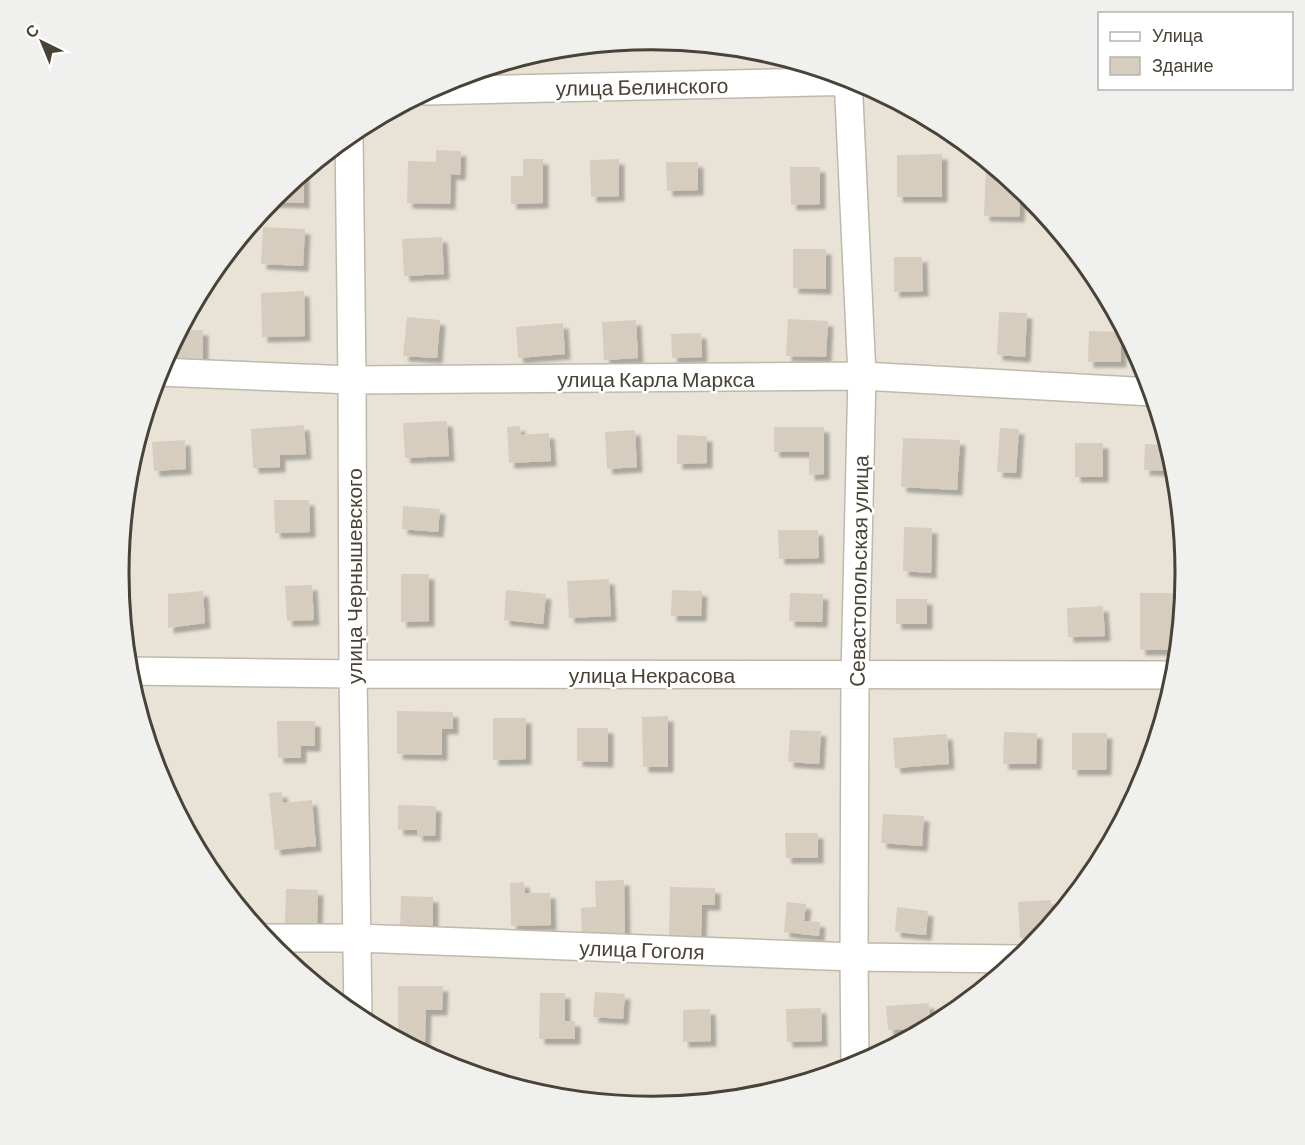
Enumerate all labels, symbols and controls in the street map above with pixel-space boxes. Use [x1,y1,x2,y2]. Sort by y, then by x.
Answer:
north arrow [12,12,72,72]
legend [1098,12,1293,90]
text: С [21,19,42,42]
text: Улица [1152,24,1204,46]
text: Здание [1152,54,1213,76]
street label: улица Белинского [555,72,729,100]
street label: улица Карла Маркса [557,366,755,391]
street label: Севастопольская улица [843,455,873,687]
street label: улица Чернышевского [341,468,366,684]
street label: улица Некрасова [569,662,735,687]
street label: улица Гоголя [579,934,705,964]

